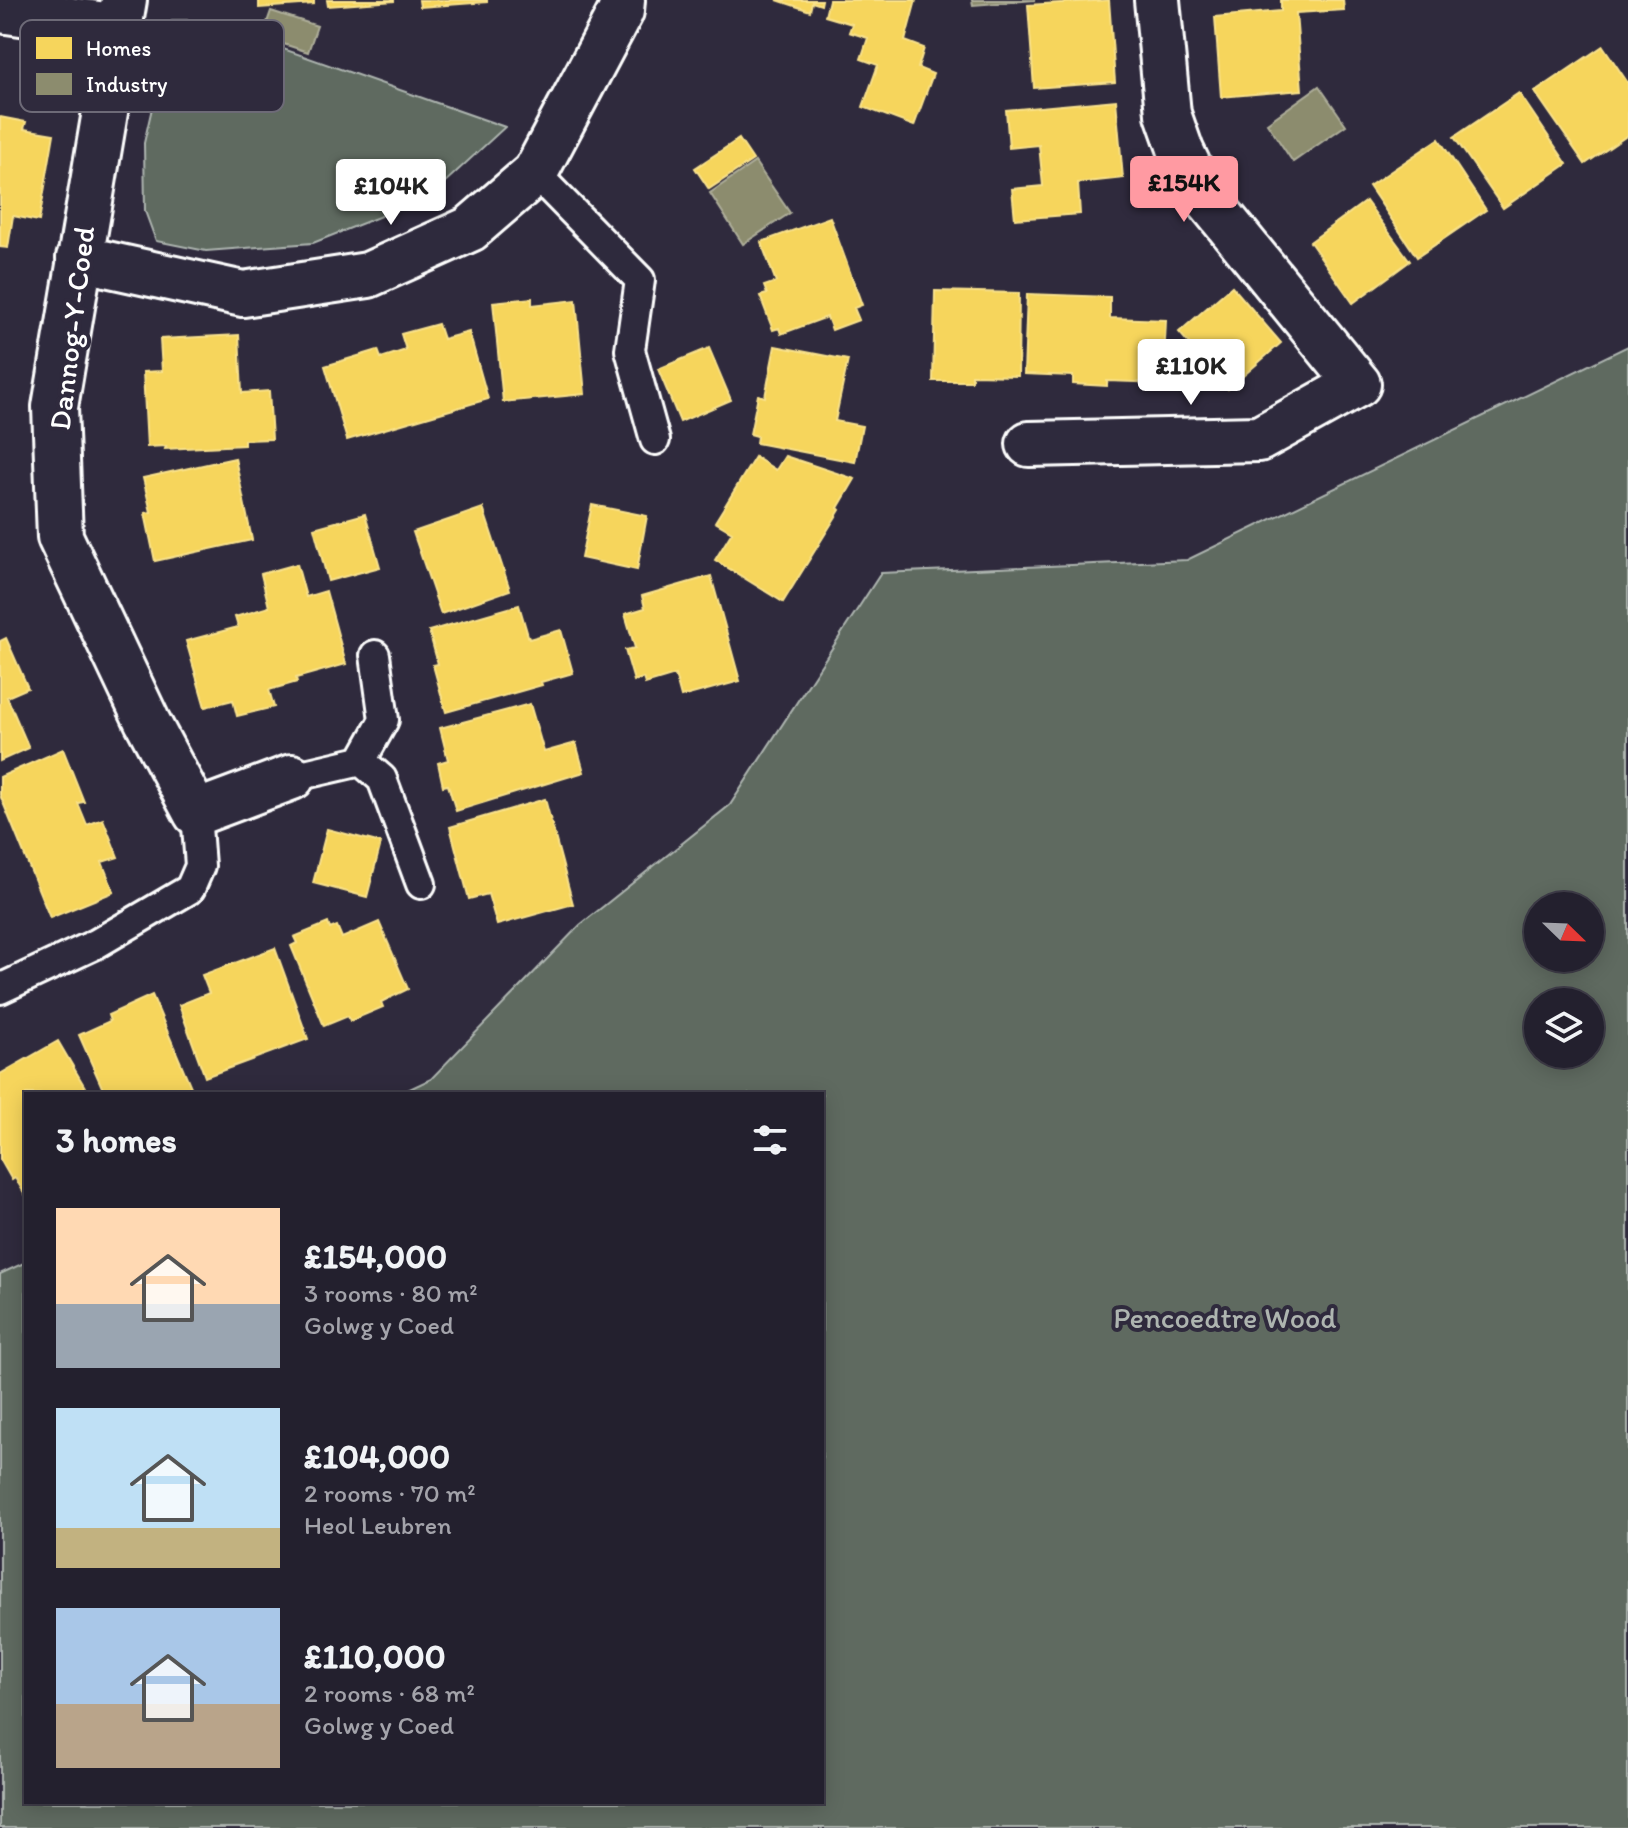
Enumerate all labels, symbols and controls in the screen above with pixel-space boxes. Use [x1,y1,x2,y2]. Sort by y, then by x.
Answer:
legend [20,20,284,112]
text: Homes [86,35,151,62]
text: Industry [86,71,168,98]
pin: £154K [1128,156,1240,224]
pin: £104K [335,159,447,227]
text: £154K [1148,166,1220,198]
text: £104K [354,169,428,201]
street label: Dannog-Y-Coed [41,223,102,432]
pin: £110K [1135,339,1247,407]
text: £110K [1156,349,1226,381]
north arrow [1524,892,1604,972]
map controls [1524,892,1604,1068]
button: layers [1524,988,1604,1068]
icon: filters [748,1118,792,1162]
text: 3 homes [56,1120,177,1161]
text: £154,000 [304,1236,447,1277]
icon: home [120,1240,216,1336]
text: 3 rooms · 80 m² [304,1277,478,1309]
park label: Pencoedtre Wood [1113,1299,1337,1336]
text: Golwg y Coed [304,1309,454,1341]
text: £104,000 [304,1436,450,1477]
icon: home [120,1440,216,1536]
text: 2 rooms · 70 m² [304,1477,476,1509]
text: Heol Leubren [304,1509,452,1541]
text: £110,000 [304,1636,446,1677]
icon: home [120,1640,216,1736]
text: 2 rooms · 68 m² [304,1677,475,1709]
text: Golwg y Coed [304,1709,454,1741]

